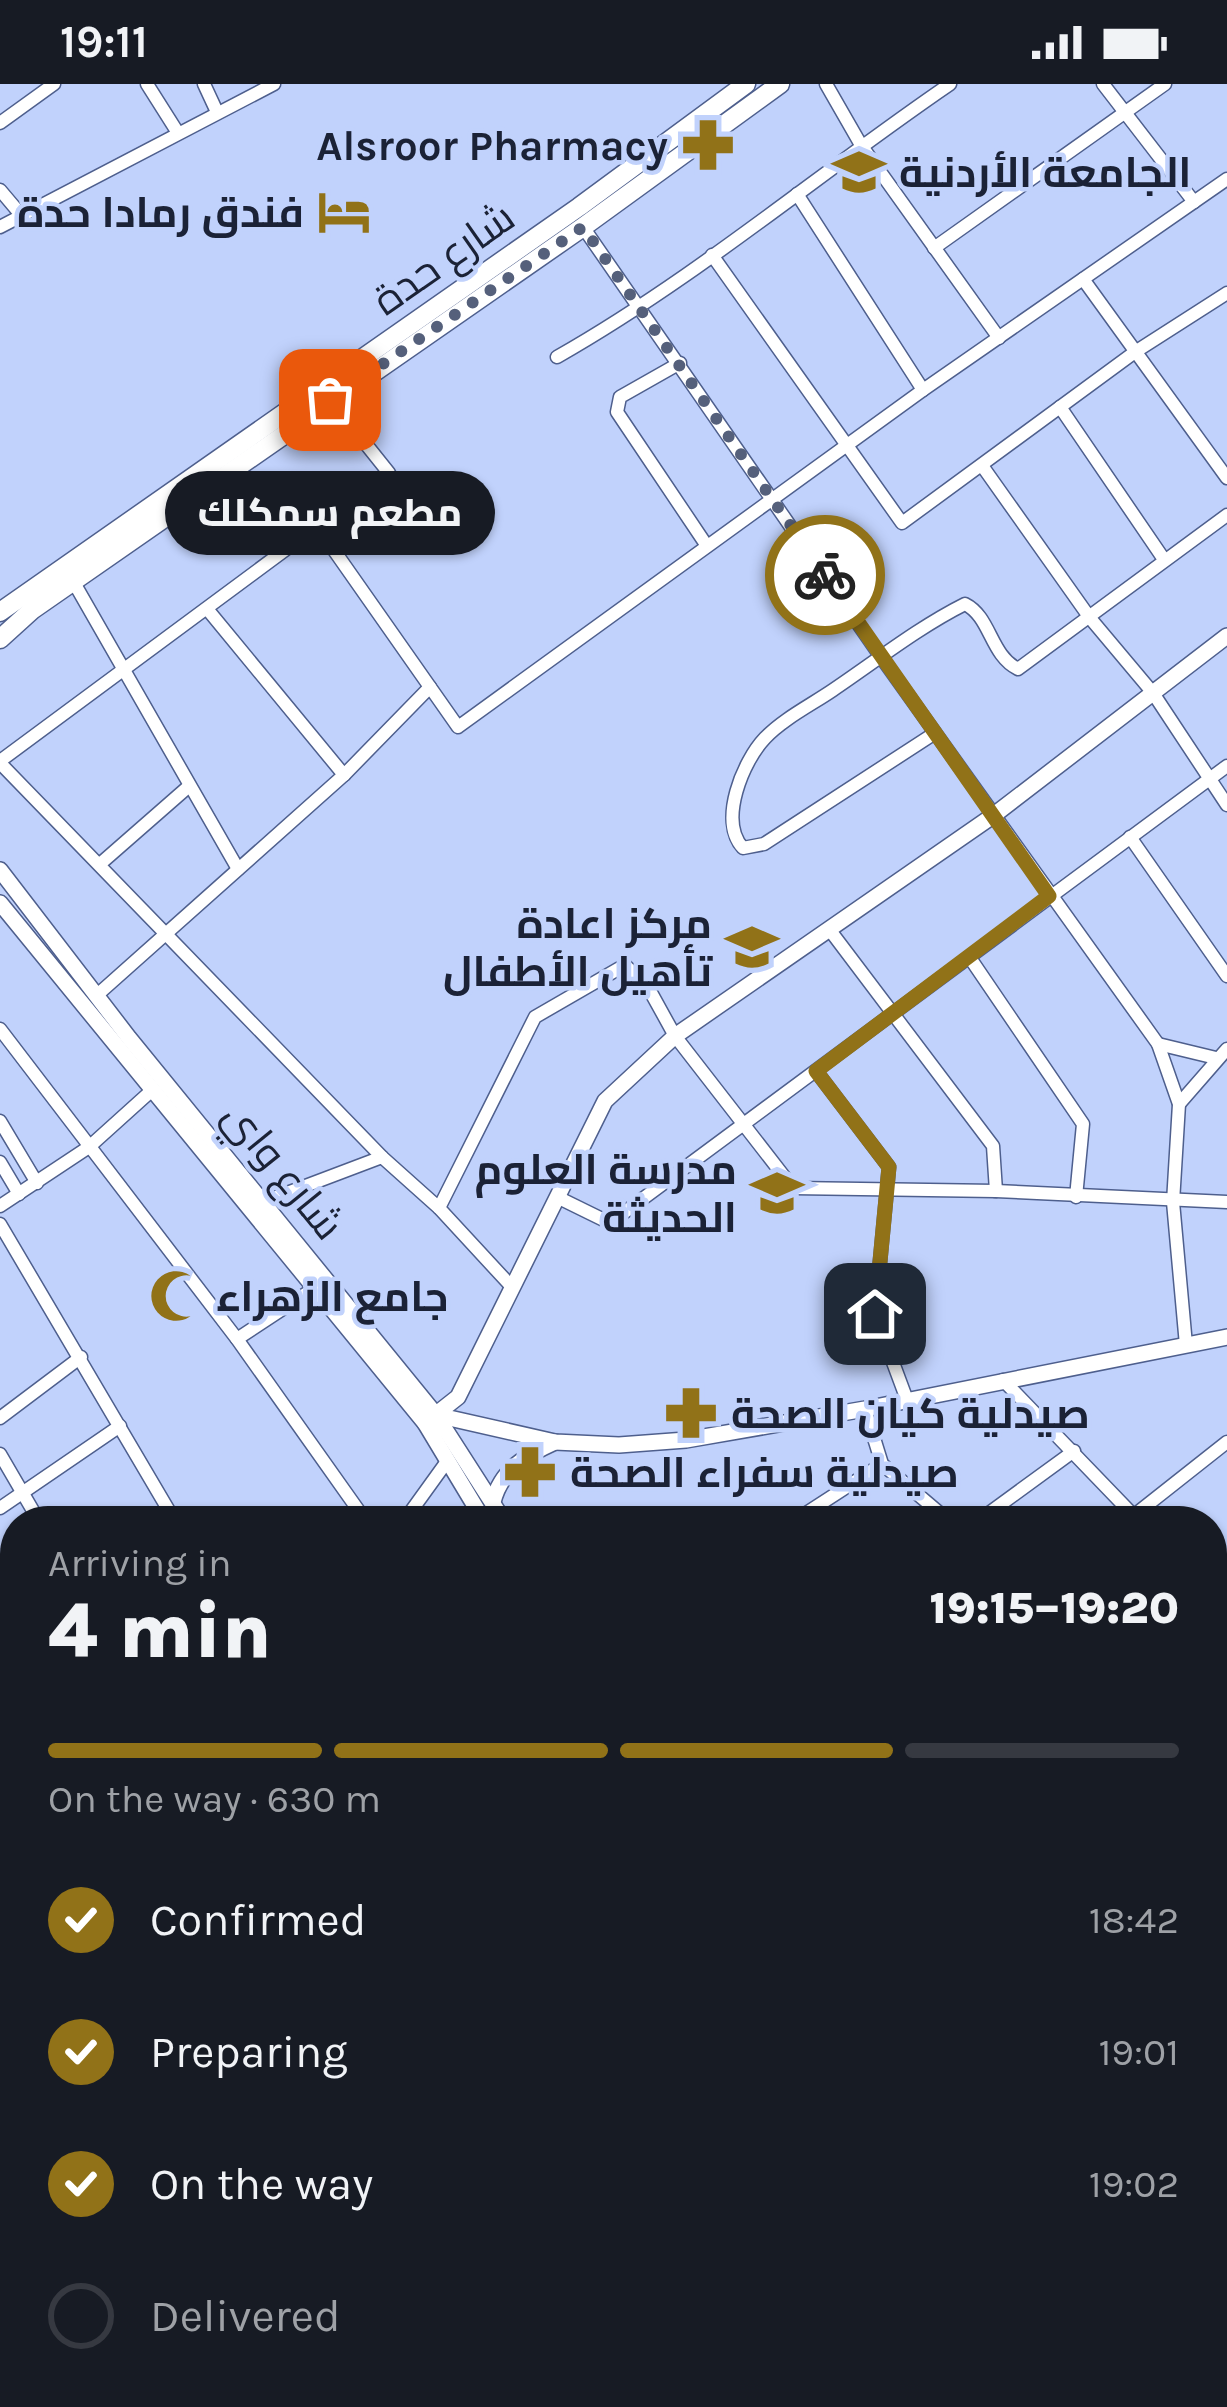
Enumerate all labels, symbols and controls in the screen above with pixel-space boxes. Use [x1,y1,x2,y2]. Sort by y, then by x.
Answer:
text: 19:11 [60,16,148,68]
pharmacy icon: Alsroor Pharmacy [679,116,737,174]
place label: Alsroor Pharmacy [316,121,668,171]
school or university icon: الجامعة الأردنية [830,143,888,201]
place label: الجامعة الأردنية [899,148,1191,198]
hotel icon: فندق رمادا حدة [315,183,373,241]
place label: فندق رمادا حدة [17,188,304,238]
street label: شارع حدة [363,192,525,327]
pin [279,349,381,451]
icon: bag [297,367,363,433]
callout: مطعم سمكلك [165,472,495,556]
text: مطعم سمكلك [198,490,462,536]
courier [765,515,885,635]
icon: bike [792,542,858,608]
place label: مركز اعادة تأهيل الأطفال [443,899,714,997]
school or university icon: مركز اعادة تأهيل الأطفال [723,918,781,976]
street label: شارع واي [207,1091,354,1254]
place label: مدرسة العلوم الحديثة [474,1145,737,1243]
school or university icon: مدرسة العلوم الحديثة [748,1164,806,1222]
pin [824,1263,926,1365]
mosque icon: جامع الزهراء [147,1267,205,1325]
place label: جامع الزهراء [216,1272,449,1325]
icon: home [842,1281,908,1347]
pharmacy icon: صيدلية كيان الصحة [662,1384,720,1442]
place label: صيدلية كيان الصحة [731,1389,1090,1439]
pharmacy icon: صيدلية سفراء الصحة [501,1443,559,1501]
place label: صيدلية سفراء الصحة [570,1448,959,1498]
text: Arriving in [48,1540,231,1586]
text: 19:15–19:20 [930,1582,1179,1634]
text: 4 min [48,1585,272,1677]
text: On the way · 630 m [48,1776,381,1822]
icon: check [48,1887,114,1953]
text: Confirmed [150,1894,366,1946]
text: 18:42 [1089,1897,1179,1943]
icon: check [48,2019,114,2085]
text: Preparing [150,2026,348,2078]
text: 19:01 [1098,2029,1179,2075]
icon: check [48,2151,114,2217]
text: On the way [150,2158,373,2210]
text: 19:02 [1089,2161,1179,2207]
text: Delivered [150,2290,341,2342]

